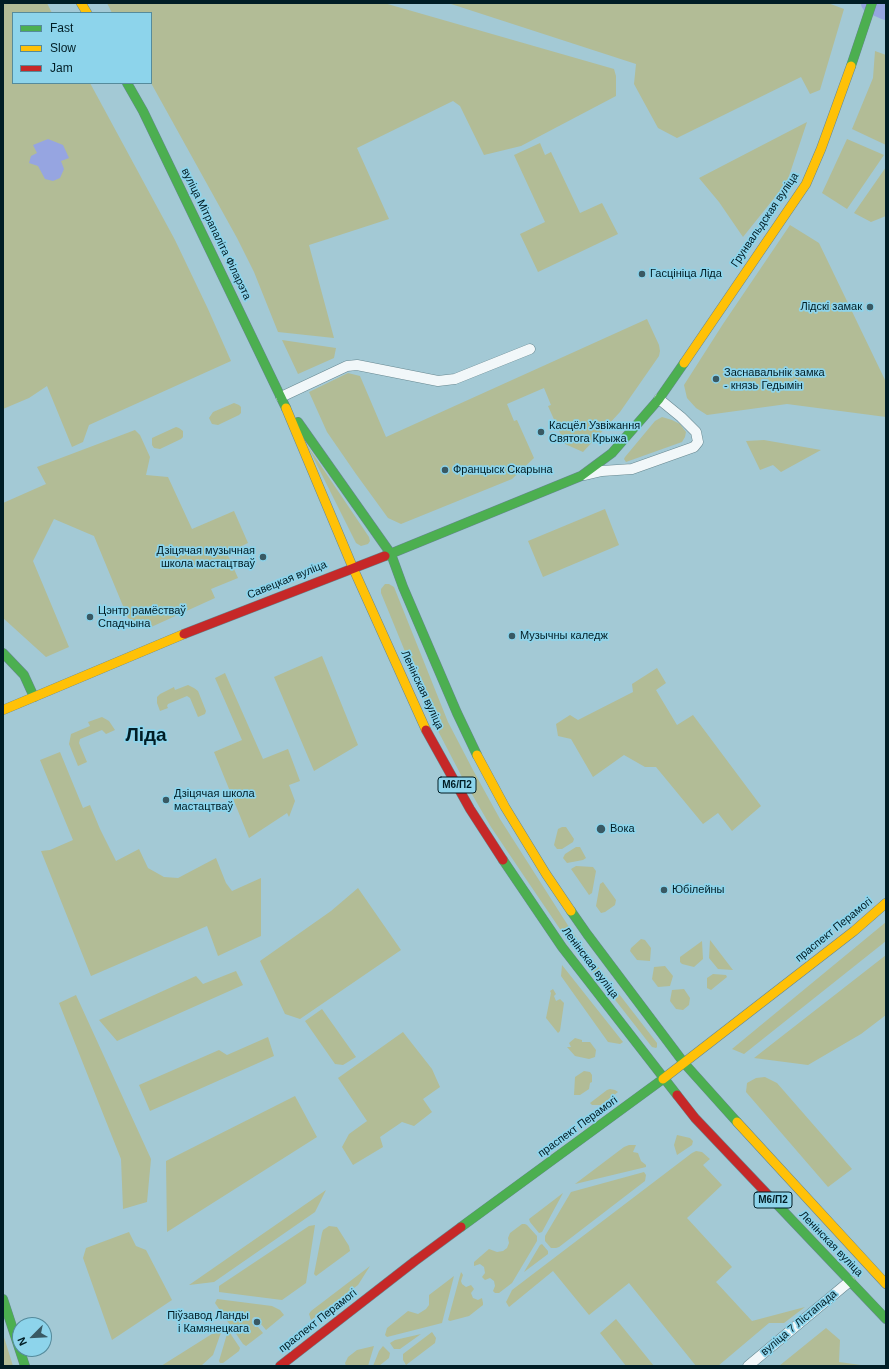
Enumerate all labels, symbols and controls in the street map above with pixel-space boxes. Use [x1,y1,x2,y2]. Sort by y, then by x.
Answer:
legend [12,12,152,84]
text: Fast [50,21,73,35]
text: Slow [50,41,76,55]
text: Jam [50,61,73,75]
street label: вуліца Мітрапаліта Філарэта [178,166,254,302]
street label: Грунвальдская вуліца [728,170,802,270]
place label: Гасцініца Ліда [650,267,722,281]
marker: Гасцініца Ліда [637,269,647,279]
place label: Лідскі замак [800,300,862,314]
marker: Лідскі замак [865,302,875,312]
place label: Заснавальнік замка - князь Гедымін [724,366,825,392]
marker: Заснавальнік замка - князь Гедымін [711,374,721,384]
place label: Касцёл Узвіжання Святога Крыжа [549,419,640,445]
marker: Касцёл Узвіжання Святога Крыжа [536,427,546,437]
place label: Францыск Скарына [453,463,553,477]
marker: Францыск Скарына [440,465,450,475]
place label: Дзіцячая музычная школа мастацтваў [157,544,255,570]
marker: Дзіцячая музычная школа мастацтваў [258,552,268,562]
street label: Савецкая вуліца [245,558,329,602]
place label: Цэнтр рамёстваў Спадчына [98,604,186,630]
marker: Цэнтр рамёстваў Спадчына [85,612,95,622]
place label: Музычны каледж [520,629,608,643]
marker: Музычны каледж [507,631,517,641]
street label: Ленінская вуліца [398,648,446,732]
district label: Ліда [125,725,167,747]
road number: М6/П2 [438,777,476,793]
place label: Дзіцячая школа мастацтваў [174,787,255,813]
marker: Дзіцячая школа мастацтваў [161,795,171,805]
place label: Вока [610,822,635,836]
marker: Вока [595,823,607,835]
place label: Юбілейны [672,883,725,897]
marker: Юбілейны [659,885,669,895]
street label: праспект Перамогі [793,895,875,965]
street label: Ленінская вуліца [559,925,621,1001]
street label: праспект Перамогі [536,1094,620,1160]
road number: М6/П2 [754,1192,792,1208]
street label: Ленінская вуліца [796,1209,866,1279]
street label: праспект Перамогі [276,1286,360,1356]
street label: вуліца 7 Лістапада [758,1287,840,1359]
place label: Піўзавод Ланды і Камянецкага [167,1309,249,1335]
north arrow [12,1317,52,1357]
marker: Піўзавод Ланды і Камянецкага [252,1317,262,1327]
text: N [15,1335,29,1348]

